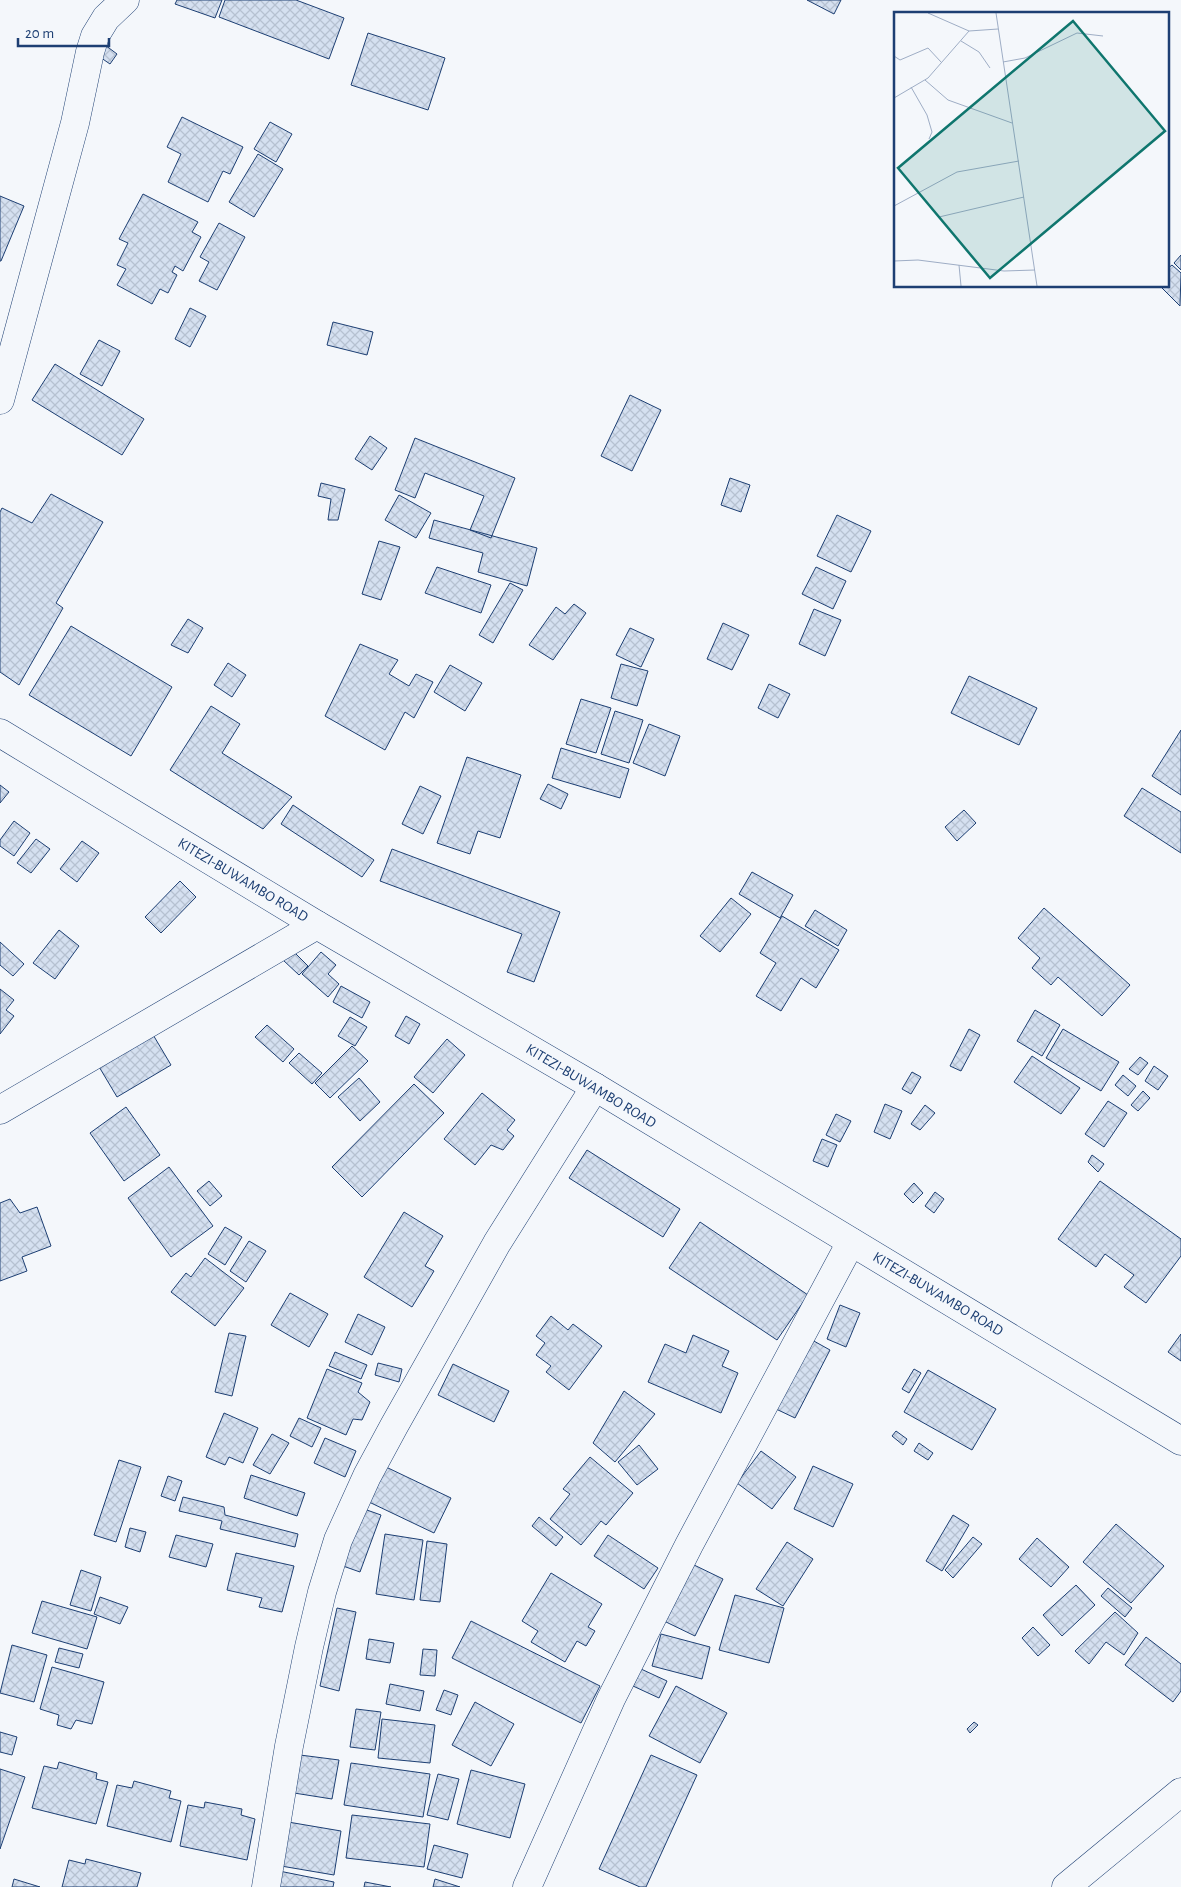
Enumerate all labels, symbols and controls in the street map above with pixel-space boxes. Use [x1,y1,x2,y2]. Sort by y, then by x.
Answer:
inset map [894,12,1168,288]
scale bar [18,15,109,47]
text: 20 m [25,26,54,41]
street label: KITEZI-BUWAMBO ROAD [175,835,311,925]
street label: KITEZI-BUWAMBO ROAD [523,1041,659,1131]
street label: KITEZI-BUWAMBO ROAD [870,1249,1006,1339]

